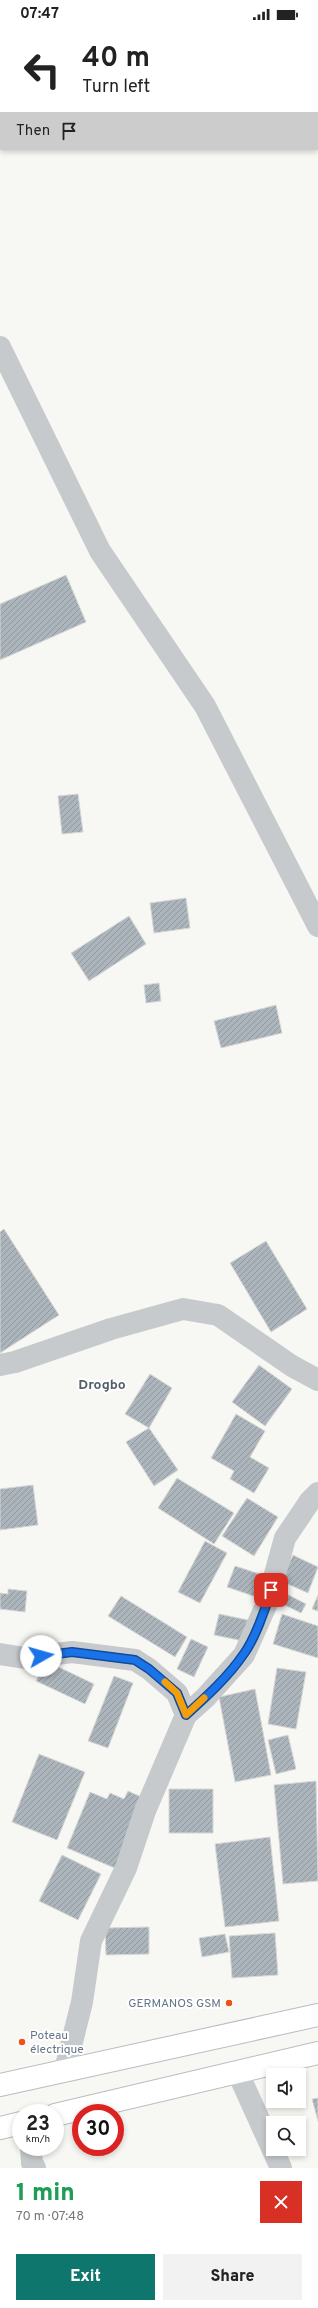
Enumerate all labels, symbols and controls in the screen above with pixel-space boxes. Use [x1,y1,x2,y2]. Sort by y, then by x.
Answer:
text: 07:47 [20,5,59,24]
text: 40 m [82,41,150,77]
icon: left [16,44,68,96]
text: Turn left [82,76,150,99]
icon: arrive [58,120,80,142]
text: Then [16,122,50,141]
district label: Drogbo [78,1377,126,1394]
pin [254,1573,288,1607]
icon: arrive [260,1579,282,1601]
position arrow [20,1635,62,1677]
place label: GERMANOS GSM [128,1996,221,2012]
marker: GERMANOS GSM [224,1998,234,2008]
place label: Poteau électrique [30,2028,84,2058]
marker: Poteau électrique [17,2037,27,2047]
map controls [266,2068,306,2156]
button: sound [266,2068,306,2108]
speed limit sign: 30 [72,2104,124,2156]
text: 23 [26,2112,50,2138]
button: search [266,2116,306,2156]
text: km/h [26,2133,50,2146]
text: 1 min [16,2179,75,2209]
button: close [260,2181,302,2223]
text: 70 m · 07:48 [16,2209,84,2225]
button: Exit [16,2254,155,2300]
button: Share [163,2254,302,2300]

